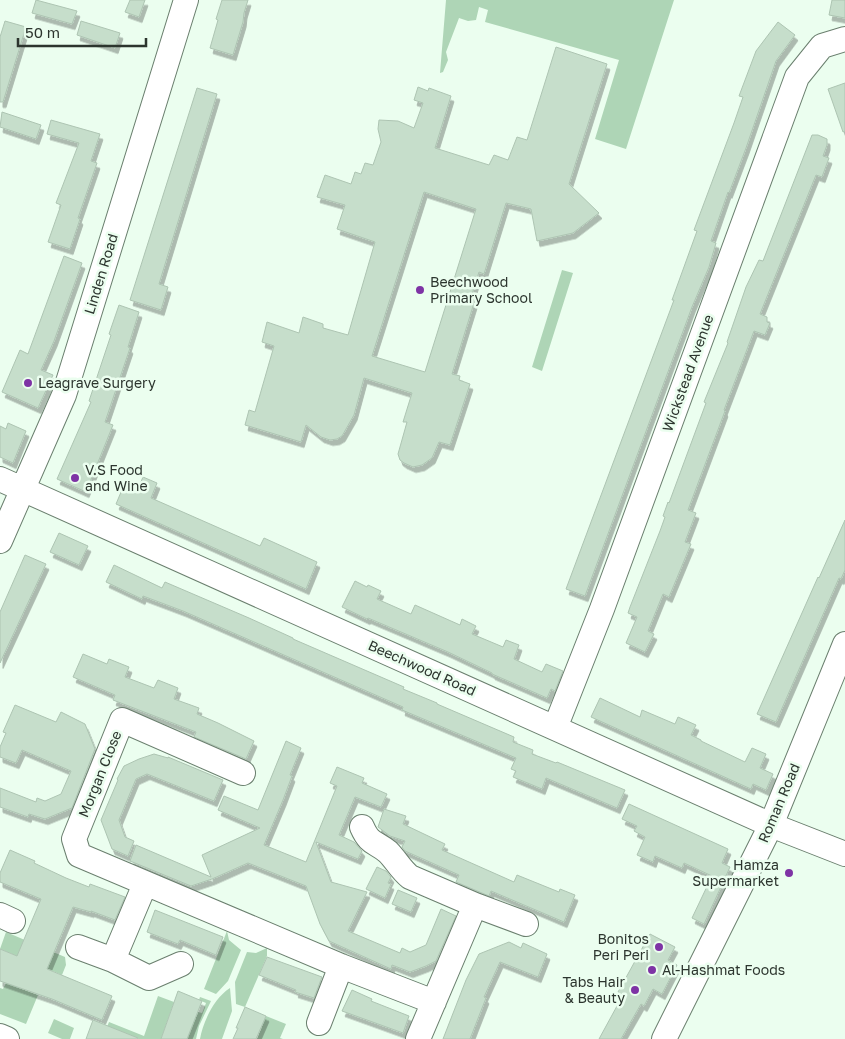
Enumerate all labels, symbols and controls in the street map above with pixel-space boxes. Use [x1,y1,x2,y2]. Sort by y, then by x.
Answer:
scale bar [18,15,145,47]
text: 50 m [25,23,60,41]
street label: Linden Road [80,231,121,316]
place label: Beechwood Primary School [430,273,532,306]
marker: Beechwood Primary School [414,284,426,296]
street label: Wickstead Avenue [658,312,717,434]
place label: Leagrave Surgery [38,374,156,391]
marker: Leagrave Surgery [22,377,34,389]
place label: V.S Food and Wine [85,461,148,494]
marker: V.S Food and Wine [69,472,81,484]
street label: Beechwood Road [366,636,479,699]
street label: Morgan Close [74,728,125,820]
street label: Roman Road [754,761,803,845]
place label: Hamza Supermarket [692,856,779,889]
marker: Hamza Supermarket [783,867,795,879]
place label: Bonitos Peri Peri [593,930,649,963]
marker: Bonitos Peri Peri [653,941,665,953]
place label: Al-Hashmat Foods [662,961,785,978]
marker: Al-Hashmat Foods [646,964,658,976]
place label: Tabs Hair & Beauty [562,973,626,1006]
marker: Tabs Hair & Beauty [629,984,641,996]

